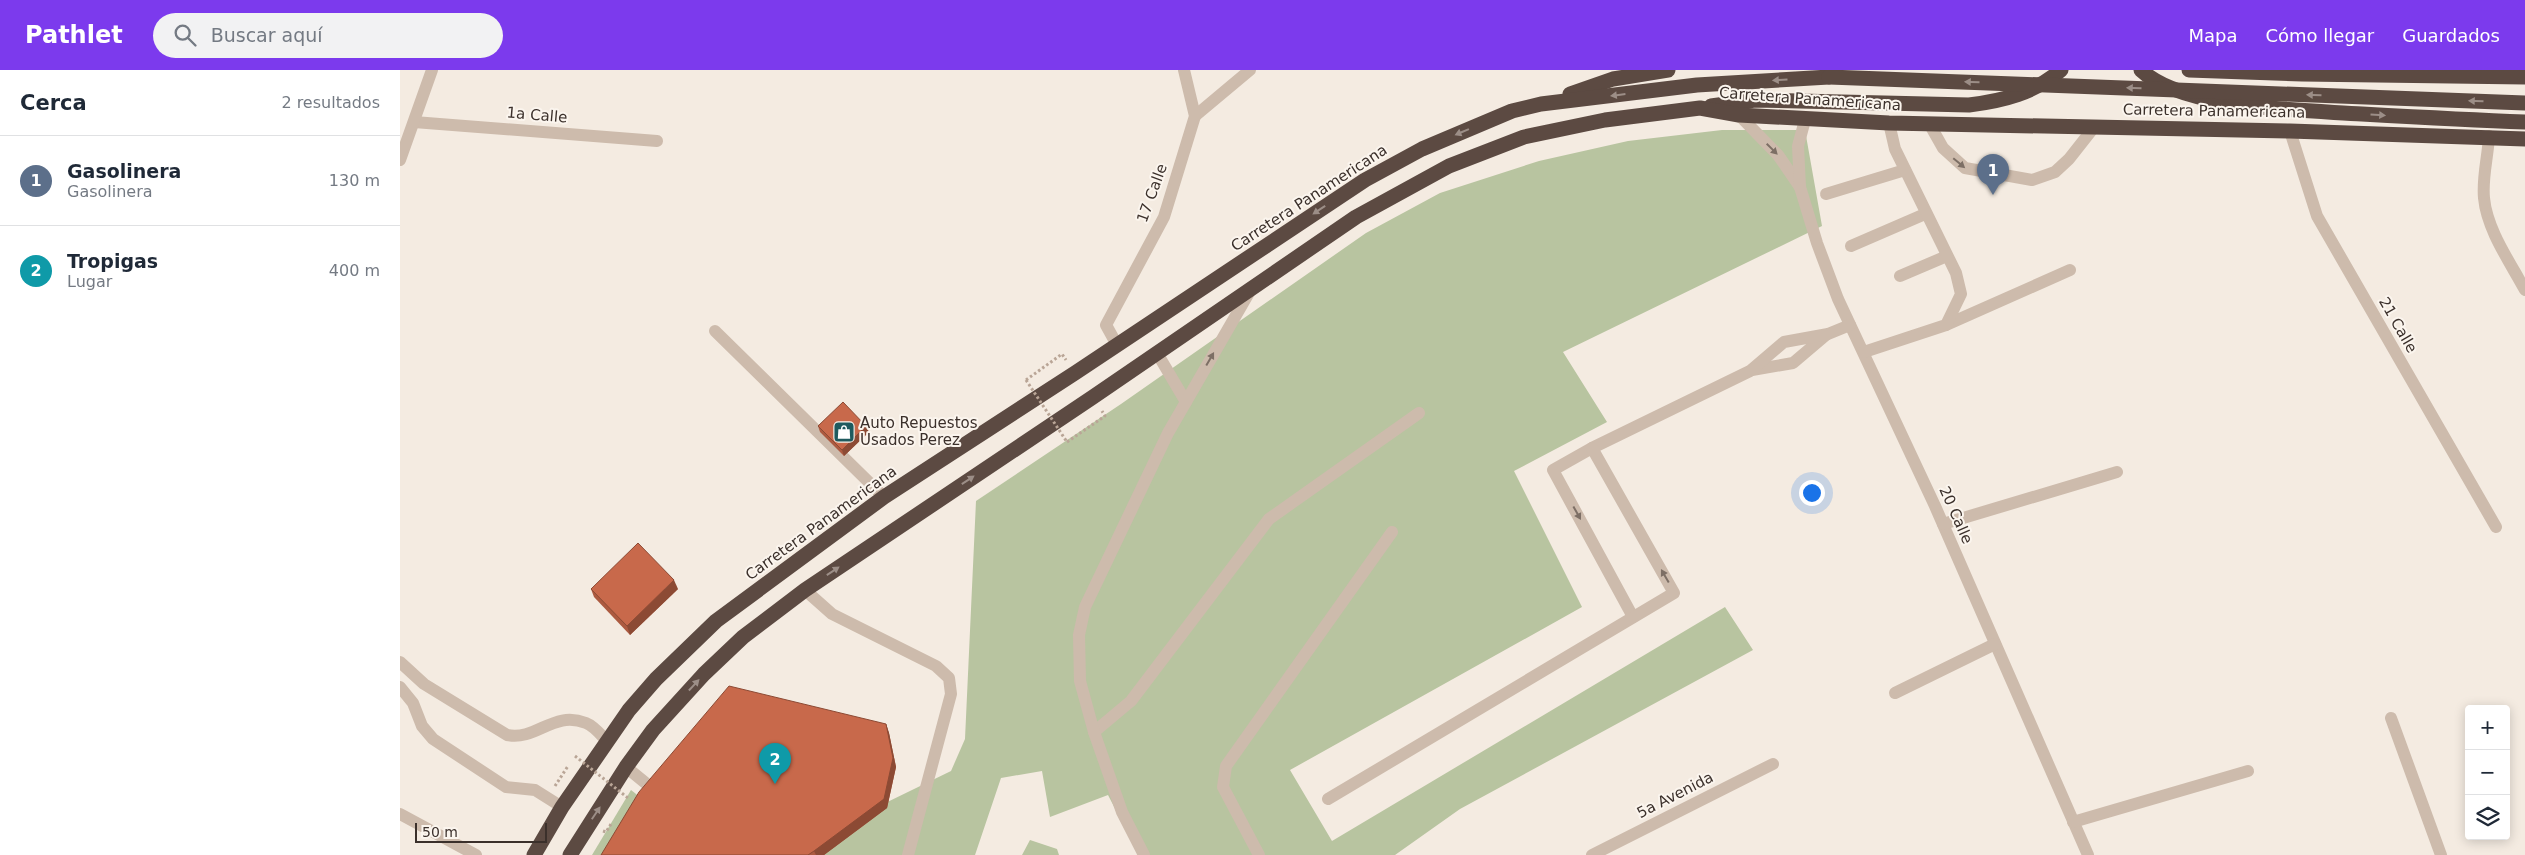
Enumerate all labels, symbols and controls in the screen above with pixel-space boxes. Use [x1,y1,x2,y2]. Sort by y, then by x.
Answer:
search box [153,13,503,58]
text: Pathlet [25,21,123,49]
icon: search [171,21,199,49]
text: Buscar aquí [211,24,323,46]
text: Mapa [2188,25,2237,46]
text: Cómo llegar [2265,25,2374,46]
text: Guardados [2402,25,2500,46]
one-way arrow [1772,77,1788,85]
one-way arrow [1963,78,1979,86]
street label: Carretera Panamericana [1718,84,1902,114]
one-way arrow [2126,84,2142,92]
text: Cerca [20,91,87,115]
one-way arrow [1610,91,1626,99]
one-way arrow [2306,91,2322,99]
text: 2 resultados [281,93,380,112]
one-way arrow [2468,97,2484,105]
street label: Carretera Panamericana [2123,100,2305,122]
street label: 1a Calle [506,103,568,127]
one-way arrow [2371,111,2387,119]
one-way arrow [1454,129,1469,137]
street label: Carretera Panamericana [1228,141,1390,255]
one-way arrow [1766,142,1778,154]
pin: 1 [1977,154,2009,195]
one-way arrow [1953,157,1966,168]
text: Gasolinera [67,160,181,182]
street label: 17 Calle [1133,161,1171,225]
text: 1 [30,171,42,190]
text: 130 m [329,171,380,190]
text: Gasolinera [67,182,153,201]
one-way arrow [1313,205,1326,215]
text: Tropigas [67,250,158,272]
text: 2 [30,261,42,280]
text: 400 m [329,261,380,280]
text: Lugar [67,272,112,291]
street label: 21 Calle [2375,294,2421,356]
one-way arrow [1206,353,1215,366]
place label: Auto Repuestos Usados Perez [860,414,978,449]
shop icon: Auto Repuestos Usados Perez [832,420,856,444]
street label: Carretera Panamericana [742,462,900,584]
one-way arrow [961,476,975,485]
your location [1799,480,1825,506]
street label: 20 Calle [1935,483,1977,547]
one-way arrow [1572,506,1581,519]
one-way arrow [826,566,840,576]
one-way arrow [1661,569,1669,584]
one-way arrow [688,679,700,691]
map controls [2465,705,2510,840]
button: + [2465,705,2510,750]
pin: 2 [759,743,791,784]
button: − [2465,750,2510,795]
street label: 5a Avenida [1634,768,1716,822]
button: layers [2465,795,2510,840]
one-way arrow [591,807,600,820]
scale bar [415,820,548,843]
text: 50 m [422,824,458,840]

